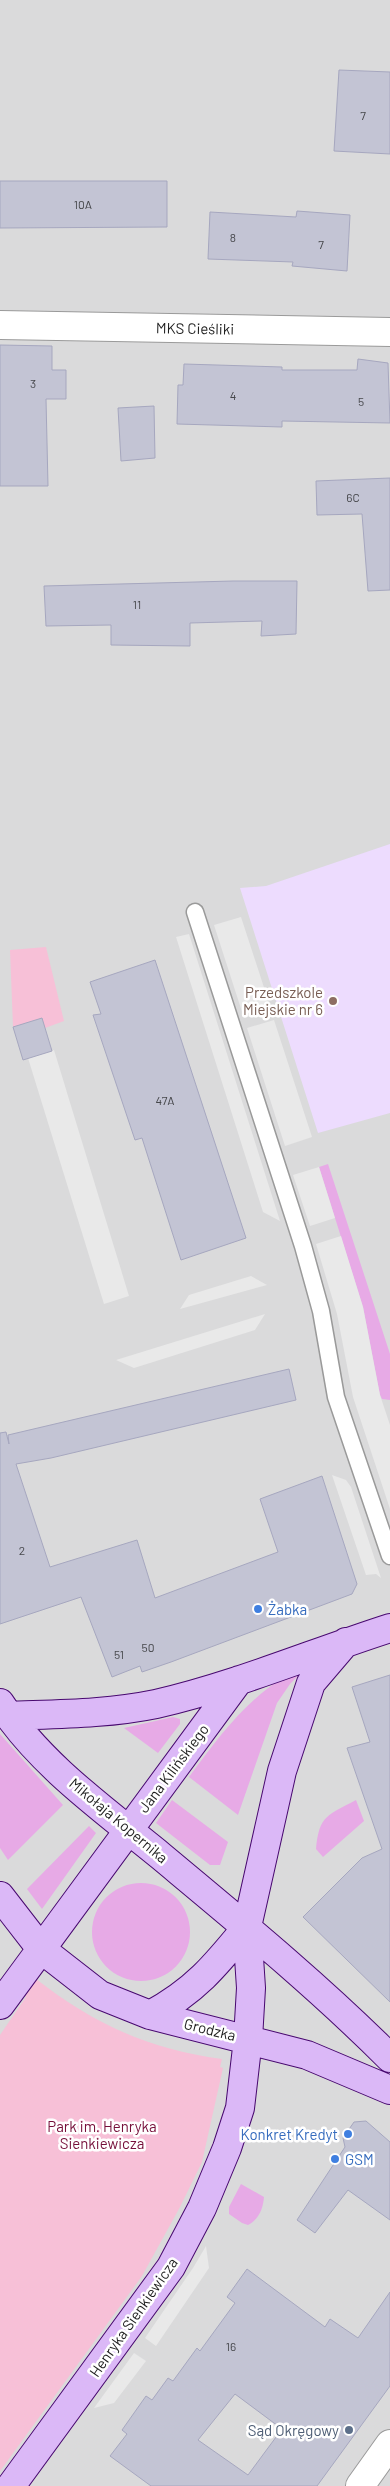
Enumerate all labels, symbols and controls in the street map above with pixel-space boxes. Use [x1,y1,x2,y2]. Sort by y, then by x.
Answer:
house number: 7 [360,108,366,122]
house number: 10A [74,197,92,211]
house number: 8 [230,230,236,244]
house number: 7 [318,237,324,251]
street label: MKS Cieśliki [156,318,234,338]
house number: 3 [30,376,36,390]
house number: 4 [230,388,236,402]
house number: 5 [358,394,364,408]
house number: 6C [346,490,360,504]
house number: 11 [133,597,141,611]
place label: Przedszkole Miejskie nr 6 [243,983,323,1018]
marker: Przedszkole Miejskie nr 6 [327,995,339,1007]
house number: 47A [155,1093,175,1107]
house number: 2 [19,1543,25,1557]
place label: Żabka [268,1600,307,1618]
marker: Żabka [252,1603,264,1615]
house number: 50 [142,1640,154,1654]
house number: 51 [114,1647,124,1661]
street label: Jana Kilińskiego [134,1720,212,1816]
street label: Mikołaja Kopernika [66,1774,172,1866]
street label: Grodzka [182,2014,238,2044]
park label: Park im. Henryka Sienkiewicza [47,2117,157,2152]
place label: Konkret Kredyt [240,2125,338,2143]
marker: Konkret Kredyt [342,2128,354,2140]
place label: GSM [345,2150,374,2168]
marker: GSM [329,2153,341,2165]
street label: Henryka Sienkiewicza [85,2254,181,2380]
house number: 16 [226,2339,236,2353]
place label: Sąd Okręgowy [248,2421,339,2439]
marker: Sąd Okręgowy [343,2424,355,2436]

